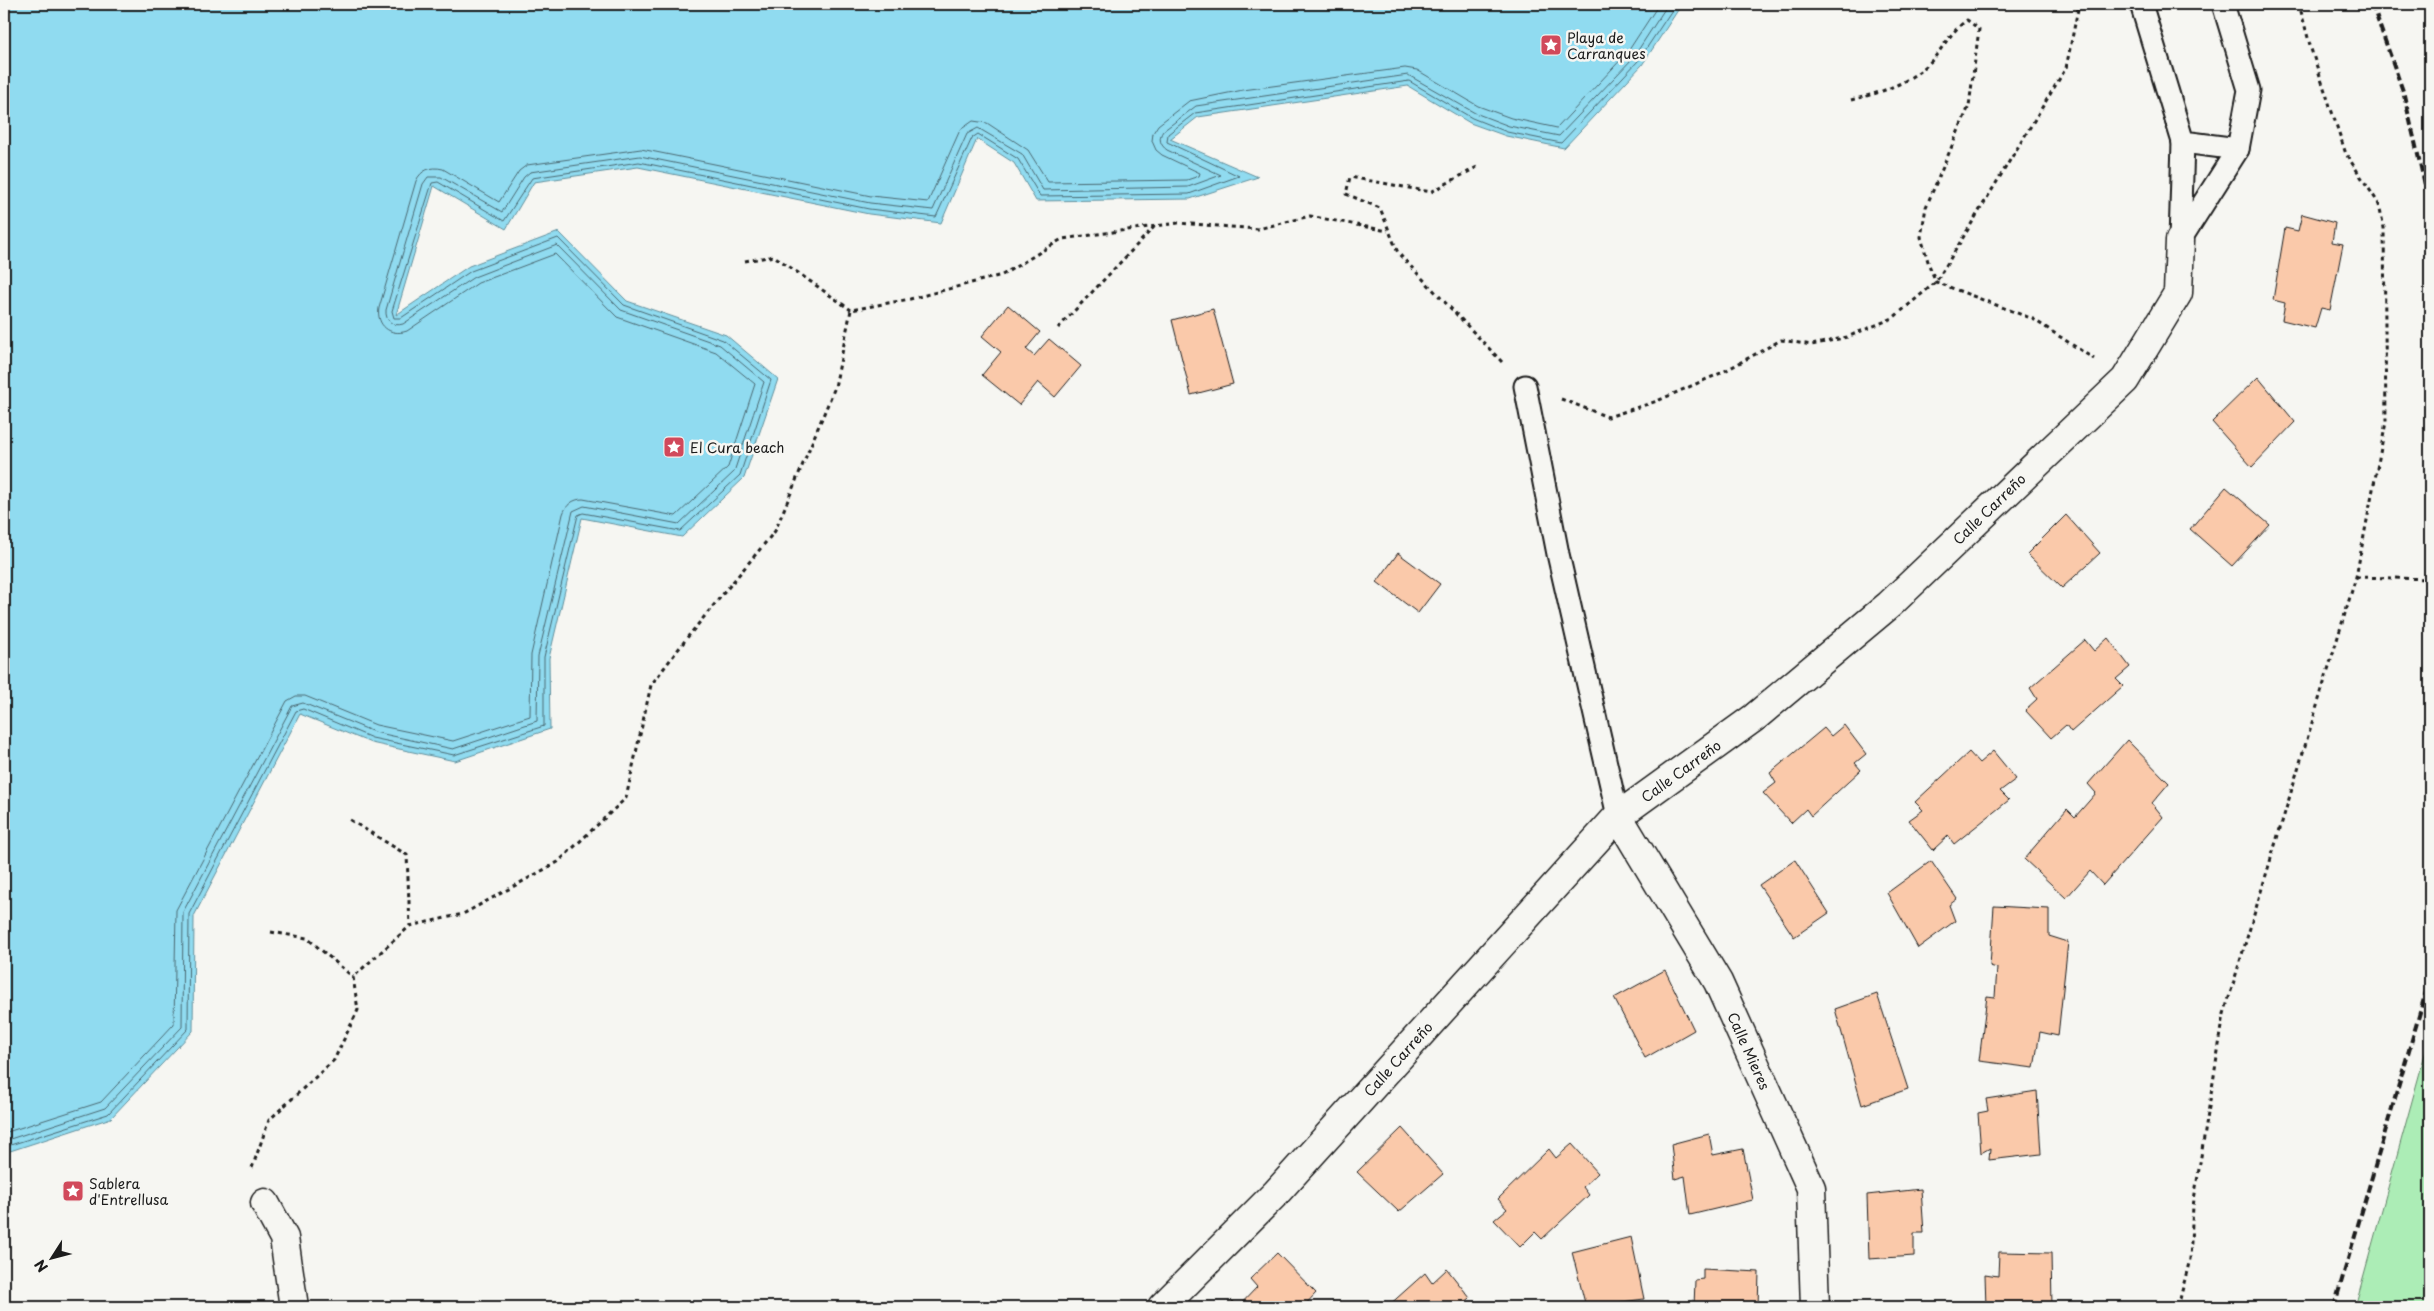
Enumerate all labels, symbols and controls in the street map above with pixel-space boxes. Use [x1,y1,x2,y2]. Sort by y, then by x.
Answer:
place label: Playa de Carranques [1567,27,1646,64]
place icon: Playa de Carranques [1539,33,1563,57]
place icon: El Cura beach [662,435,686,459]
place label: El Cura beach [690,437,784,458]
street label: Calle Carreño [1948,469,2030,549]
street label: Calle Carreño [1637,735,1726,807]
street label: Calle Mieres [1723,1009,1775,1093]
street label: Calle Carreño [1359,1017,1438,1101]
place label: Sablera d'Entrellusa [89,1173,169,1210]
place icon: Sablera d'Entrellusa [61,1179,85,1203]
north arrow [28,1234,78,1284]
text: N [29,1255,53,1277]

